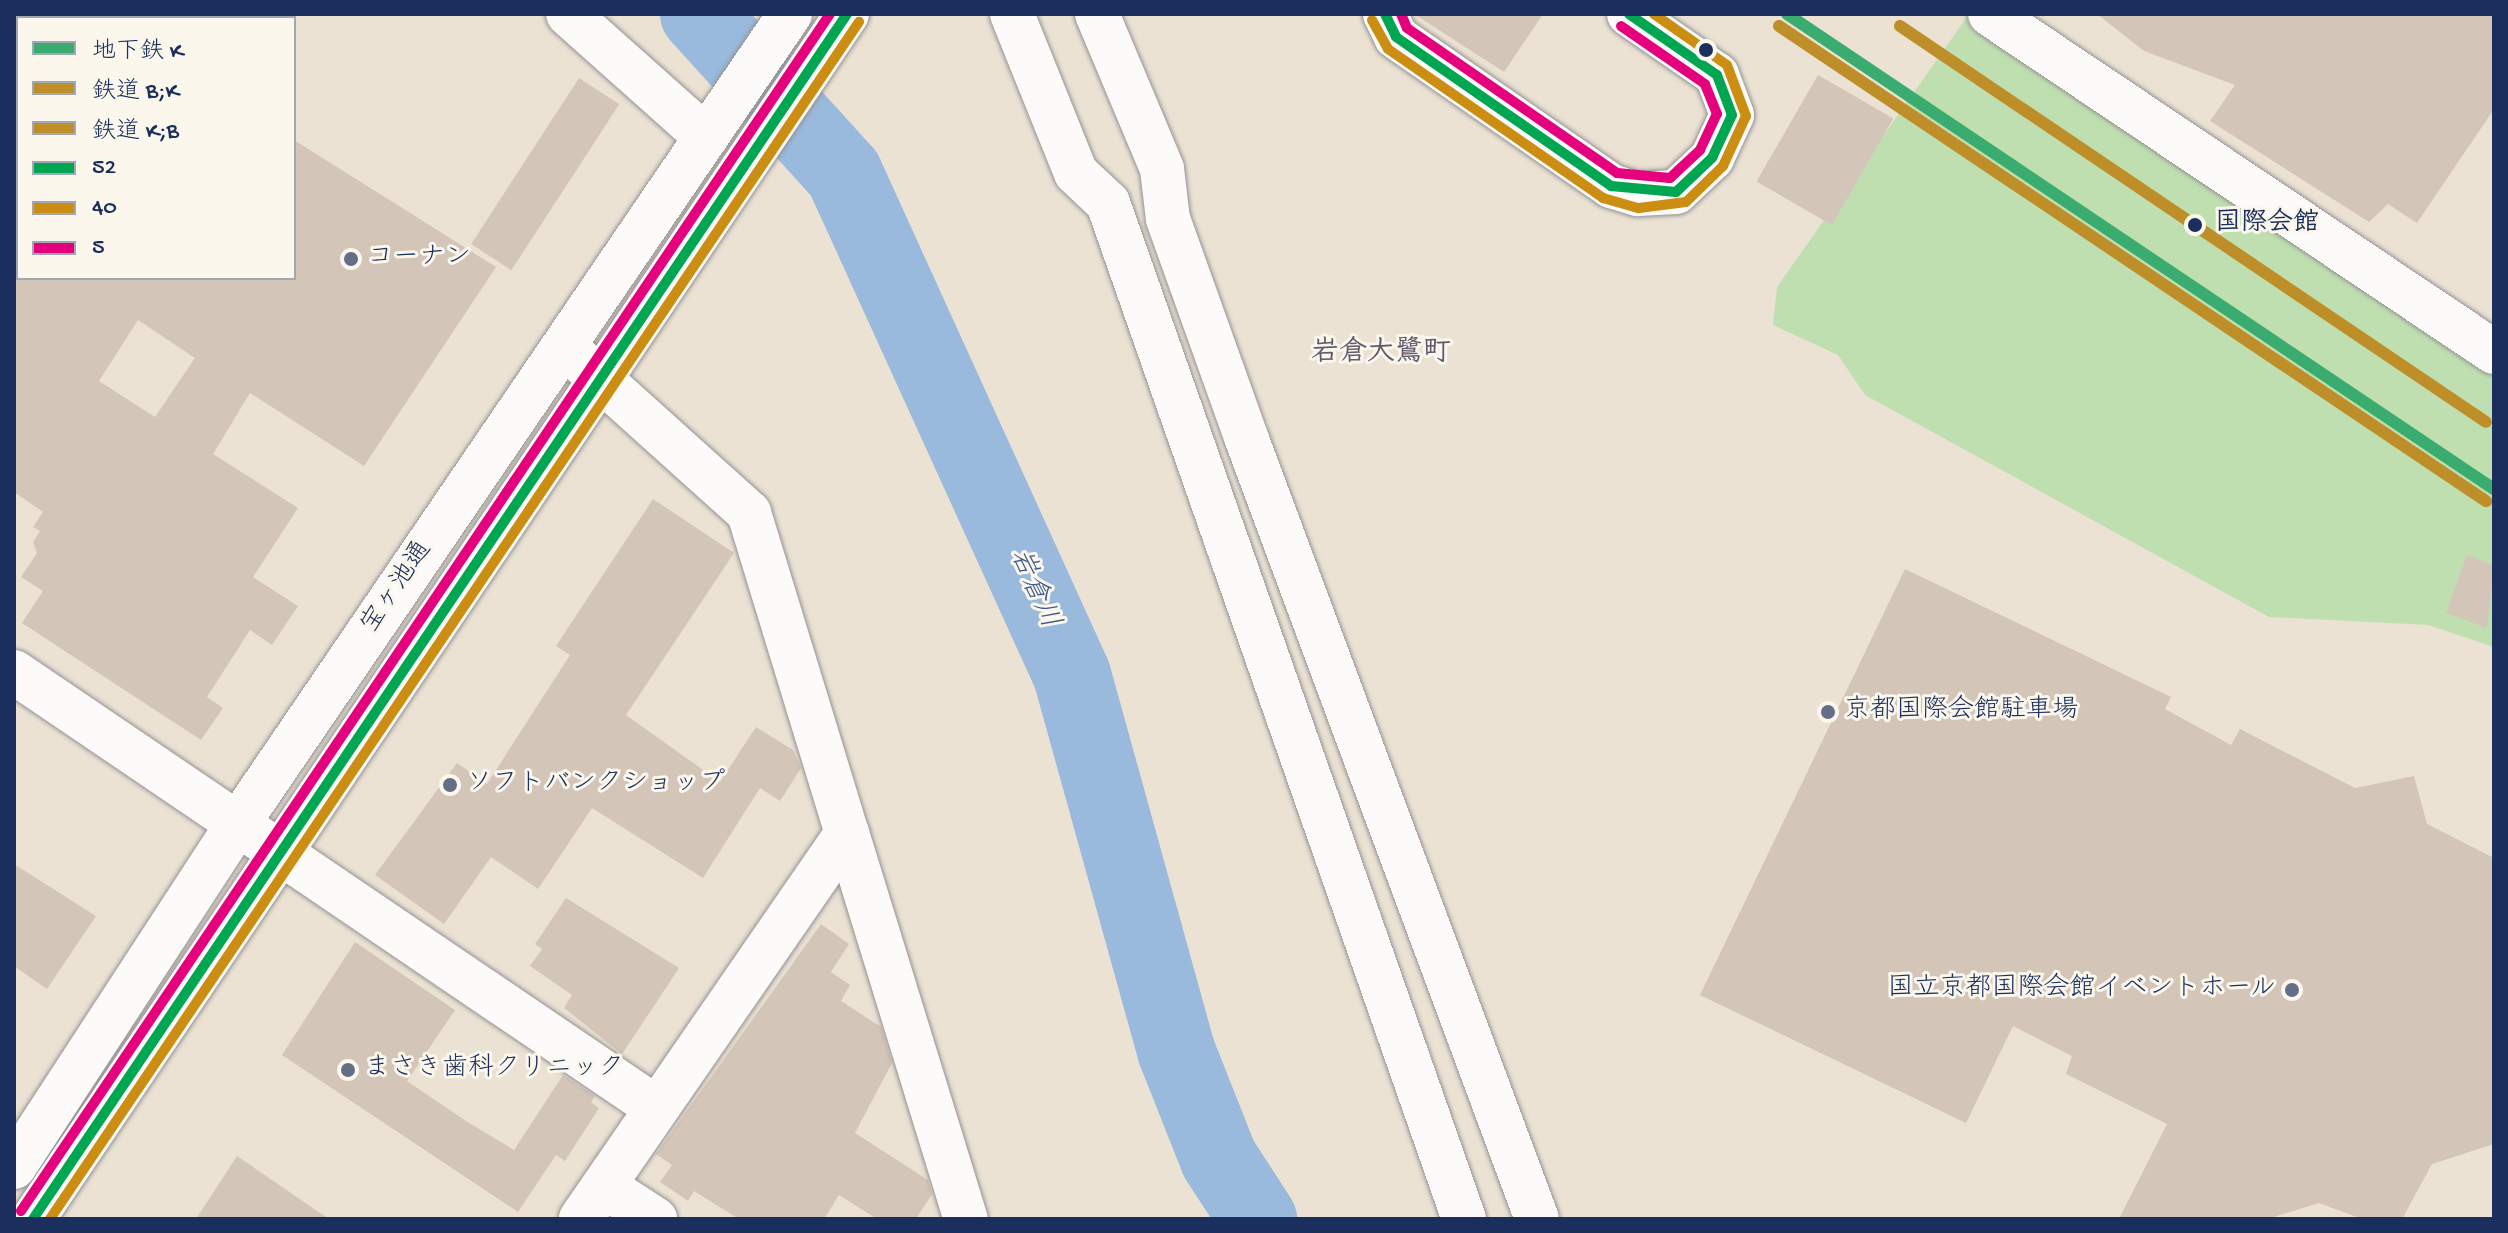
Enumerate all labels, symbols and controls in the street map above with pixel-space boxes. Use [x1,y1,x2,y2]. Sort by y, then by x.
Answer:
legend [16,16,296,280]
text: 地下鉄 K [92,38,183,67]
unlabelled marker [1698,42,1714,58]
text: 鉄道 B;K [92,78,179,107]
text: 鉄道 K;B [92,118,179,147]
text: 52 [92,154,116,183]
text: 40 [92,194,117,223]
place label: 国際会館 [2215,209,2319,241]
marker: 国際会館 [2182,212,2208,238]
text: 5 [92,234,105,263]
place label: コーナン [367,243,471,275]
marker: コーナン [342,250,360,268]
district label: 岩倉大鷺町 [1311,337,1451,371]
street label: 宝ヶ池通 [356,536,440,640]
water label: 岩倉川 [1001,544,1065,634]
place label: 京都国際会館駐車場 [1844,696,2078,728]
marker: 京都国際会館駐車場 [1819,703,1837,721]
place label: ソフトバンクショップ [466,769,726,801]
marker: ソフトバンクショップ [441,776,459,794]
place label: 国立京都国際会館イベントホール [1886,974,2276,1006]
marker: 国立京都国際会館イベントホール [2283,981,2301,999]
place label: まさき歯科クリニック [364,1054,624,1086]
marker: まさき歯科クリニック [339,1061,357,1079]

